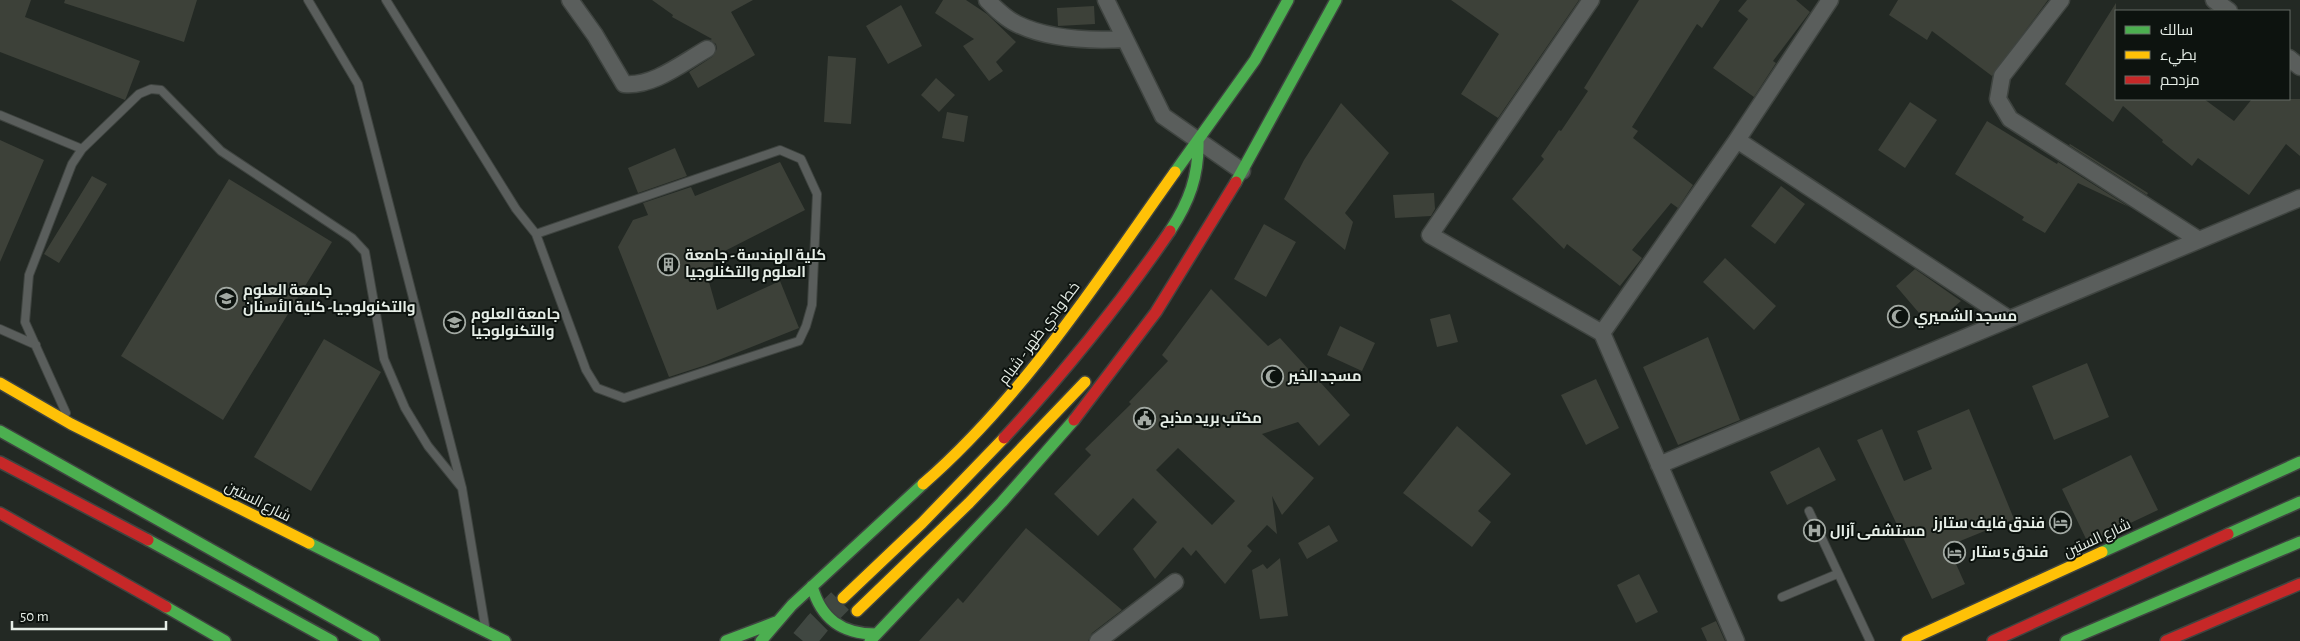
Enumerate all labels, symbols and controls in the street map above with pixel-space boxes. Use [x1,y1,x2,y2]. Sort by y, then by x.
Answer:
legend [2115,10,2290,100]
text: سالك [2160,23,2193,38]
text: بطيء [2160,48,2197,67]
text: مزدحم [2160,73,2200,90]
place label: كلية الهندسة - جامعة العلوم والتكنلوجيا [685,248,826,282]
building icon: كلية الهندسة - جامعة العلوم والتكنلوجيا [657,252,681,276]
street label: خط وادي ظهر - شبام [995,279,1086,390]
place label: جامعة العلوم والتكنولوجيا- كلية الأسنان [243,283,416,316]
school or university icon: جامعة العلوم والتكنولوجيا- كلية الأسنان [215,287,239,311]
mosque icon: مسجد الشميري [1886,304,1910,328]
place label: جامعة العلوم والتكنولوجيا [471,307,560,340]
place label: مسجد الشميري [1914,308,2017,328]
school or university icon: جامعة العلوم والتكنولوجيا [443,311,467,335]
mosque icon: مسجد الخير [1260,364,1284,388]
place label: مسجد الخير [1287,369,1362,385]
public building icon: مكتب بريد مذبح [1132,406,1156,430]
place label: مكتب بريد مذبح [1160,411,1262,428]
street label: شارع الستين [221,478,294,527]
hotel icon: فندق فايف ستارز [2049,511,2073,535]
place label: فندق فايف ستارز [1932,516,2045,532]
street label: شارع الستين [2061,516,2134,563]
hospital icon: مستشفى آزال [1802,519,1826,543]
place label: مستشفى آزال [1830,522,1926,540]
hotel icon: فندق 5 ستار [1943,540,1967,564]
place label: فندق 5 ستار [1970,545,2048,561]
scale bar [12,598,166,630]
text: 50 m [20,609,49,624]

